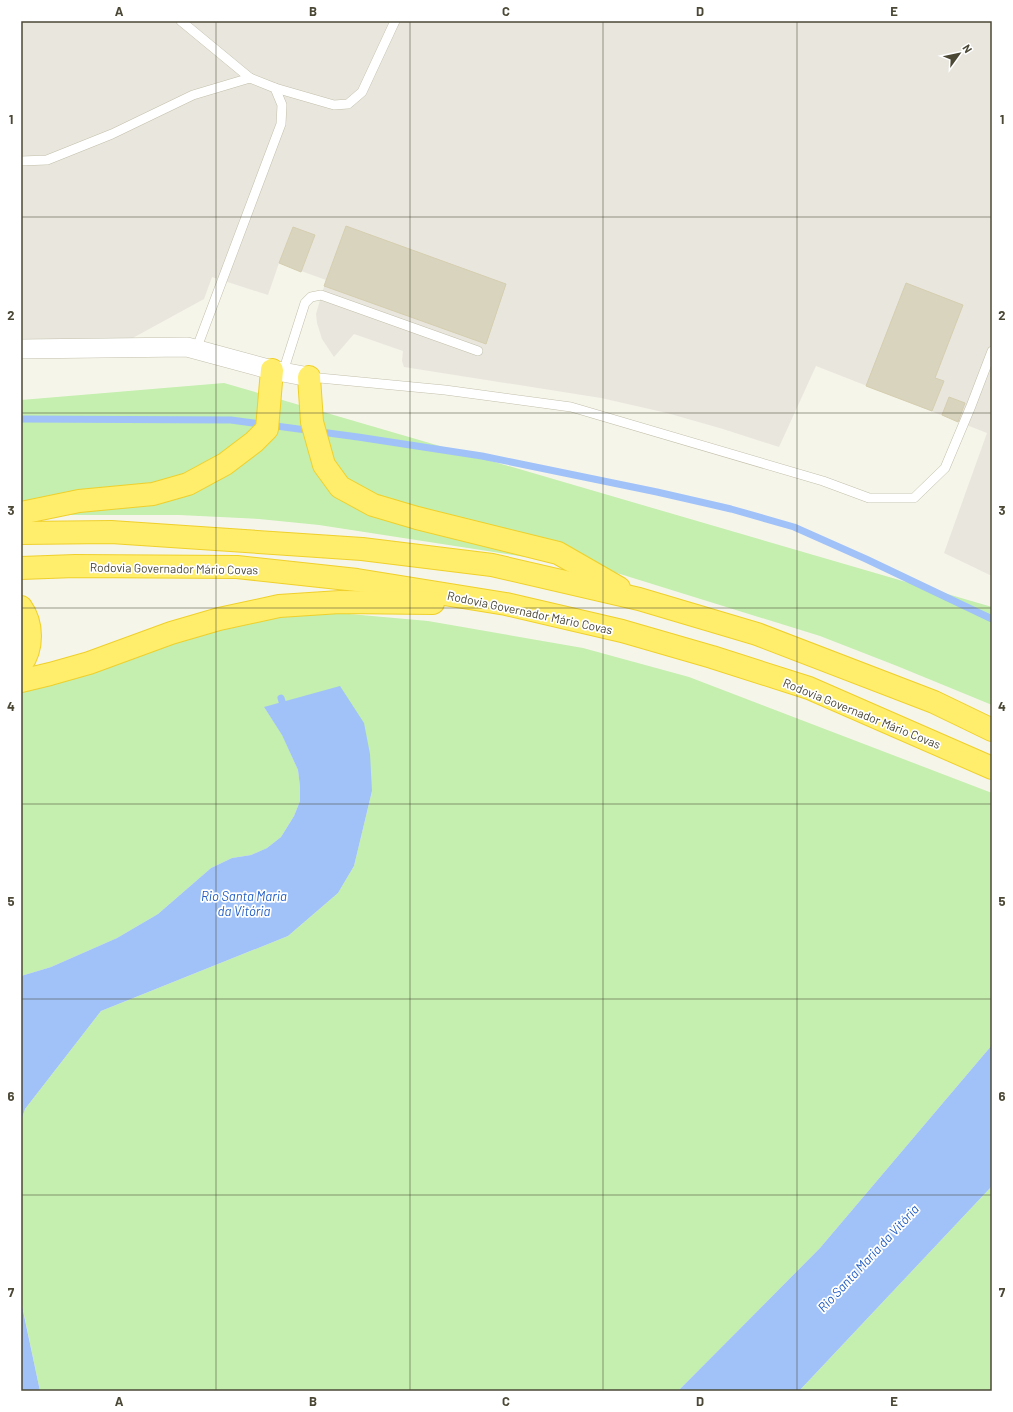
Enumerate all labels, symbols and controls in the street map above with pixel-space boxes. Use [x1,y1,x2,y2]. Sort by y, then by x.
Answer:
text: A [115,3,124,19]
text: B [309,3,317,19]
text: C [502,3,510,19]
text: D [696,3,704,19]
text: E [890,3,898,19]
north arrow [939,34,979,74]
text: N [960,42,975,55]
text: 1 [9,111,13,127]
text: 1 [1000,111,1004,127]
text: 2 [7,307,15,323]
text: 2 [998,307,1006,323]
text: 3 [7,502,15,518]
text: 3 [998,502,1006,518]
street label: Rodovia Governador Mário Covas [90,560,259,576]
street label: Rodovia Governador Mário Covas [446,588,614,636]
street label: Rodovia Governador Mário Covas [781,675,943,751]
text: 4 [7,698,15,714]
text: 4 [998,698,1006,714]
water label: Rio Santa Maria da Vitória [201,888,287,919]
text: 5 [7,893,15,909]
text: 5 [998,893,1006,909]
text: 6 [8,1088,15,1104]
text: 6 [999,1088,1006,1104]
water label: Rio Santa Maria da Vitória [814,1201,922,1315]
text: 7 [8,1284,15,1300]
text: 7 [999,1284,1006,1300]
text: A [115,1393,124,1409]
text: B [309,1393,317,1409]
text: C [502,1393,510,1409]
text: D [696,1393,704,1409]
text: E [890,1393,898,1409]

